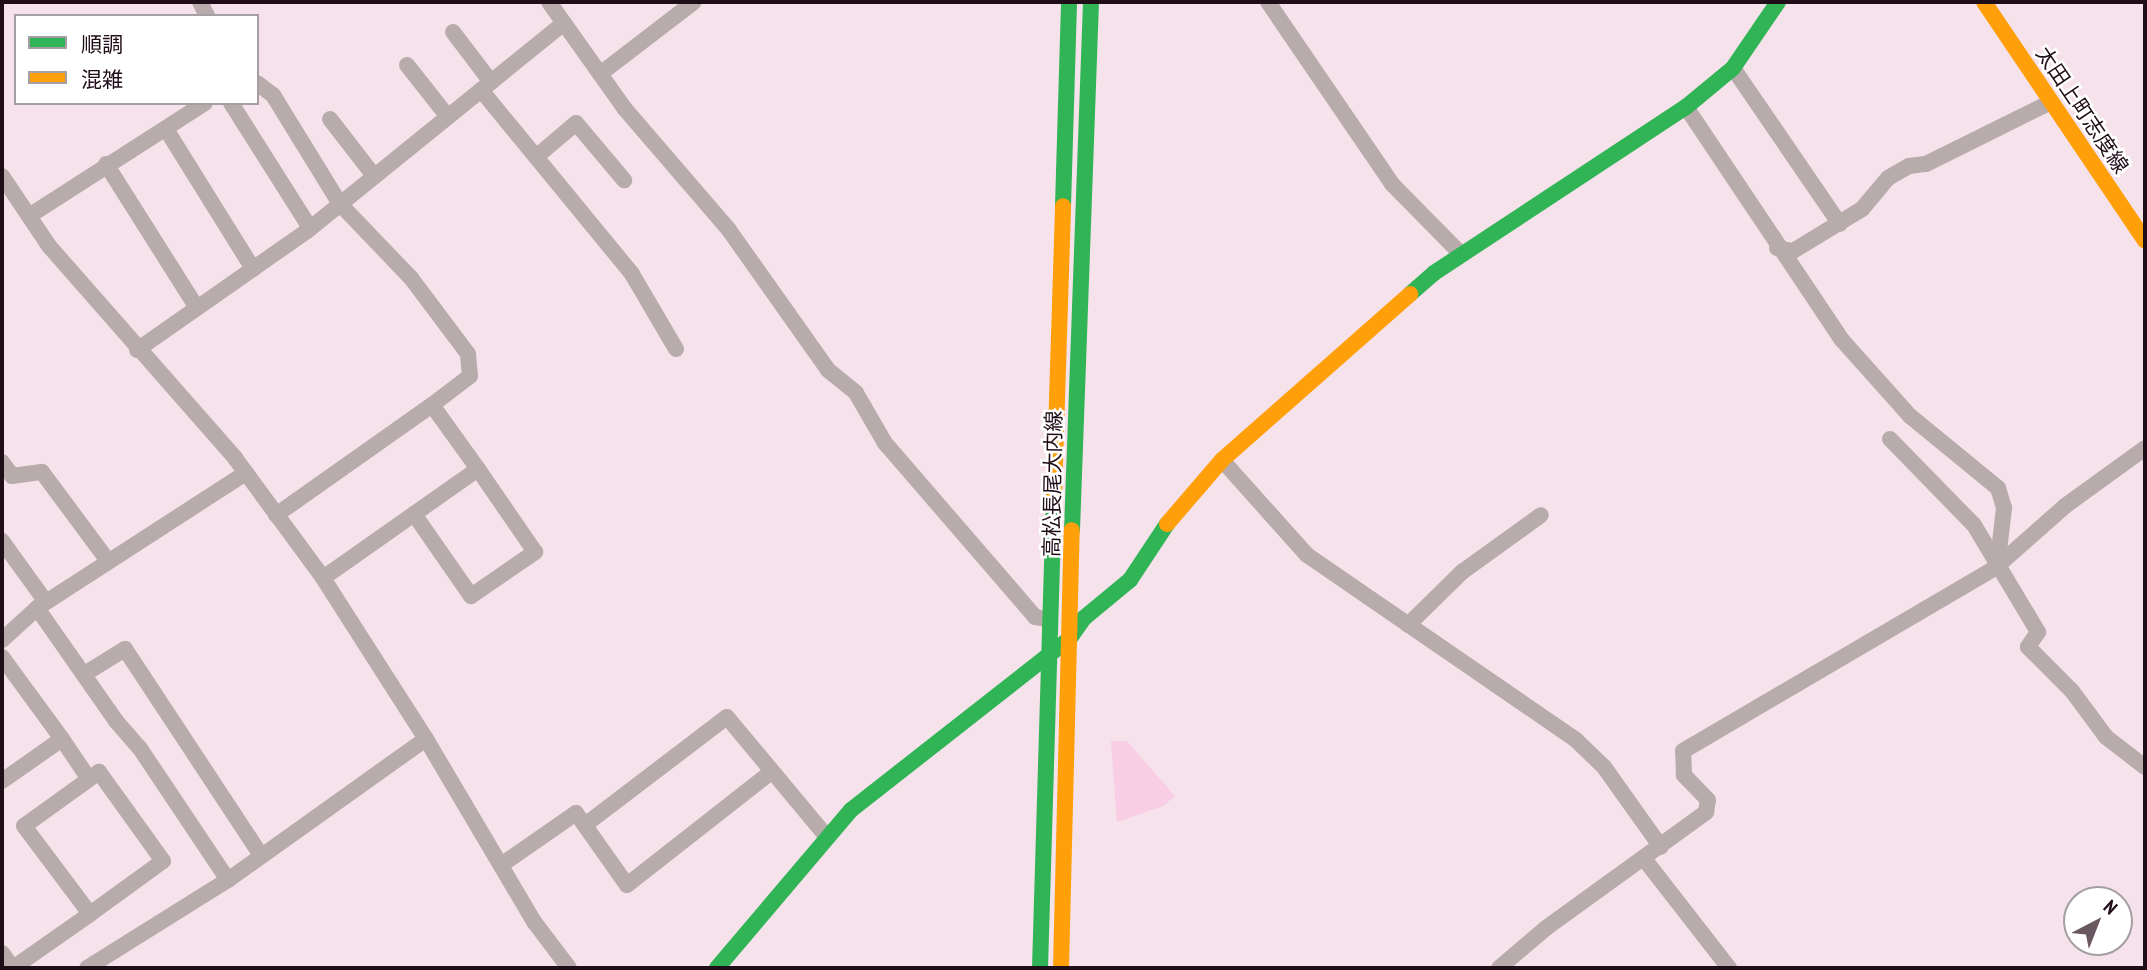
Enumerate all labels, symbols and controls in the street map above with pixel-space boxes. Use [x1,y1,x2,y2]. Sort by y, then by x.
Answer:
legend [14,14,259,105]
text: 順調 [81,31,123,58]
street label: 太田上町志度線 [2030,42,2134,178]
text: 混雑 [81,66,123,93]
street label: 高松長尾大内線 [1039,410,1067,558]
north arrow [2063,886,2133,956]
text: N [2099,895,2123,919]

